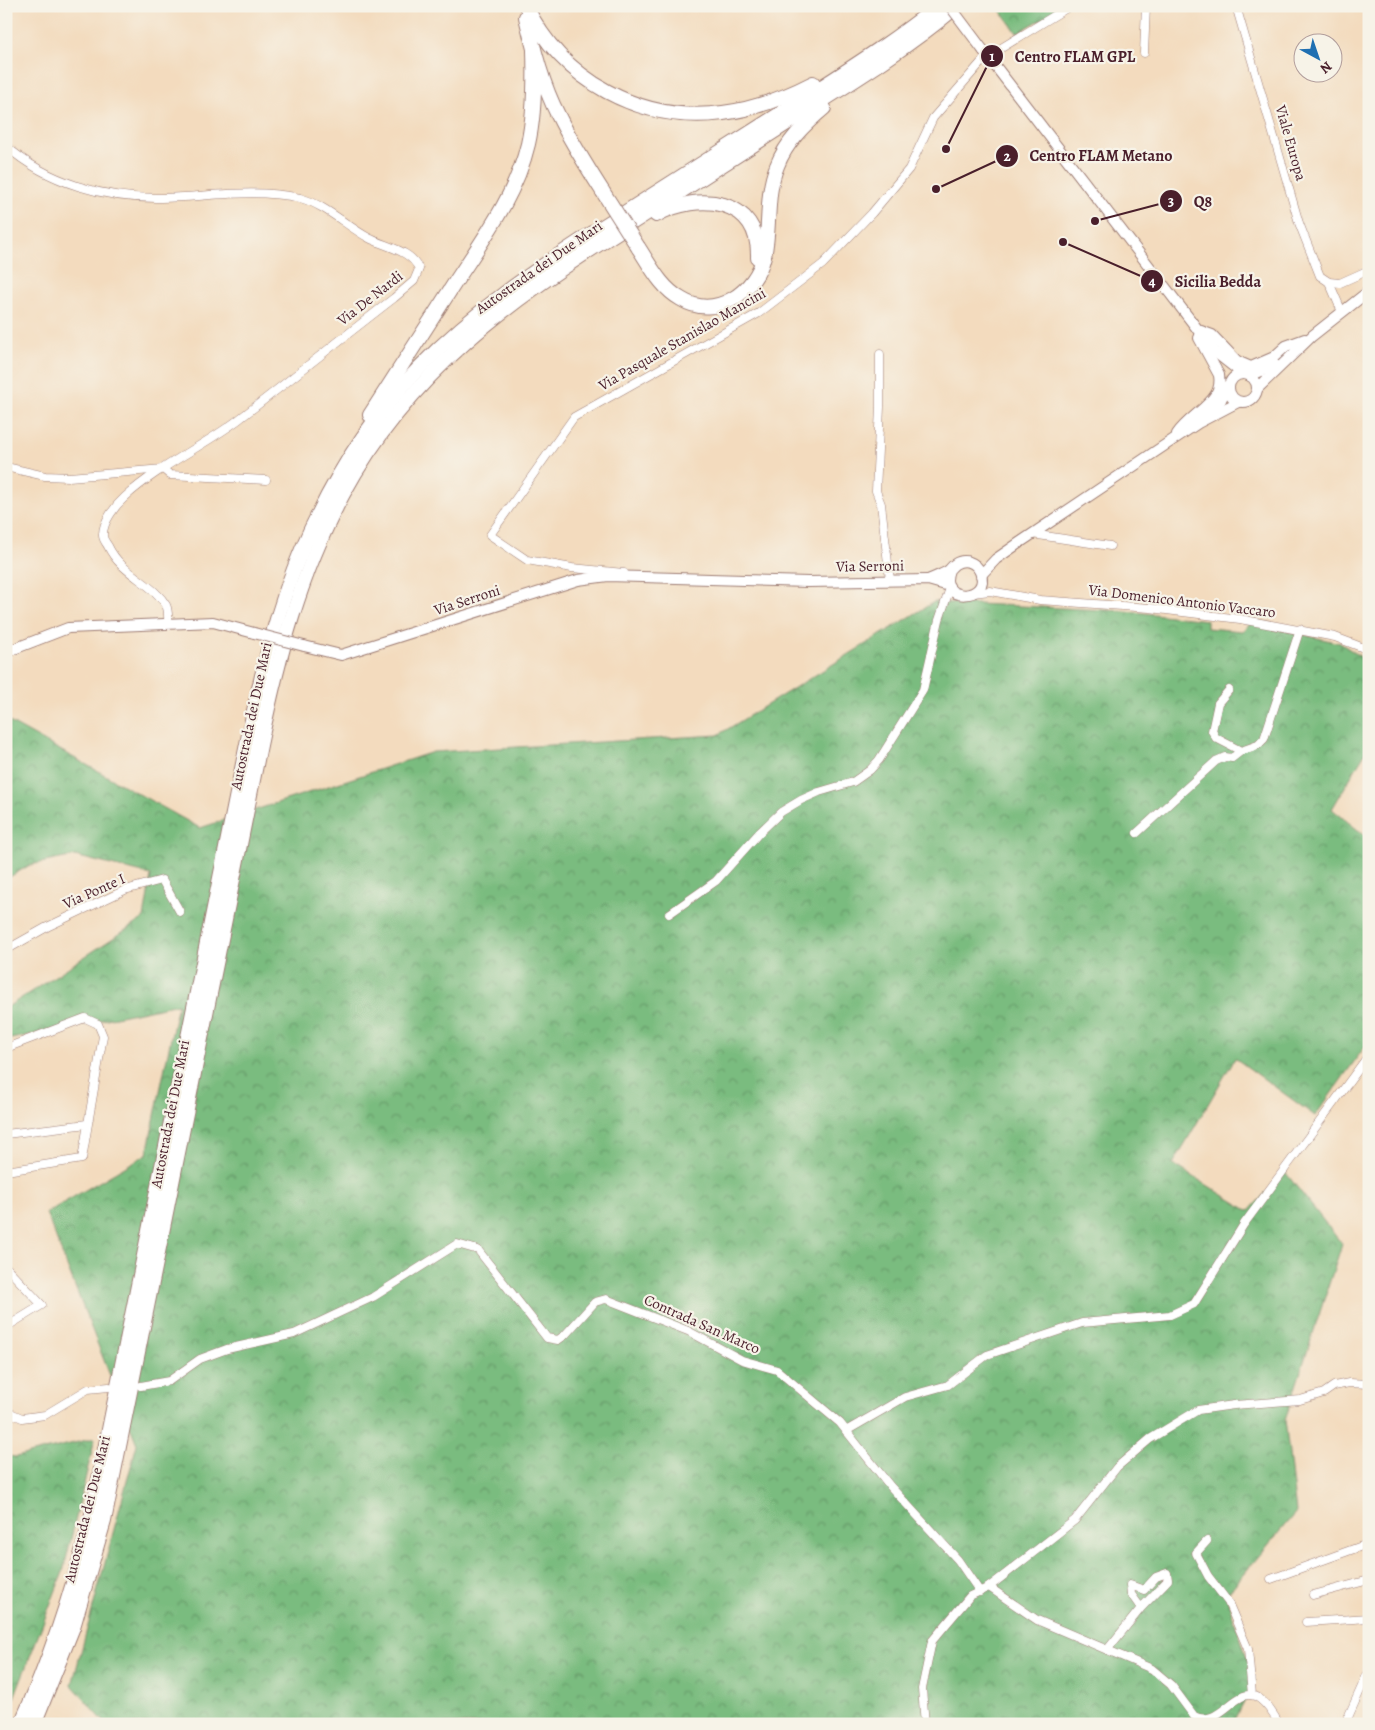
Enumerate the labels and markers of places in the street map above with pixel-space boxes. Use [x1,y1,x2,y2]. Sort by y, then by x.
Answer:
callout: Centro FLAM GPL [980,40,1145,71]
callout: Centro FLAM Metano [995,140,1183,171]
callout: Q8 [1158,185,1222,216]
callout: Sicilia Bedda [1139,265,1271,296]

